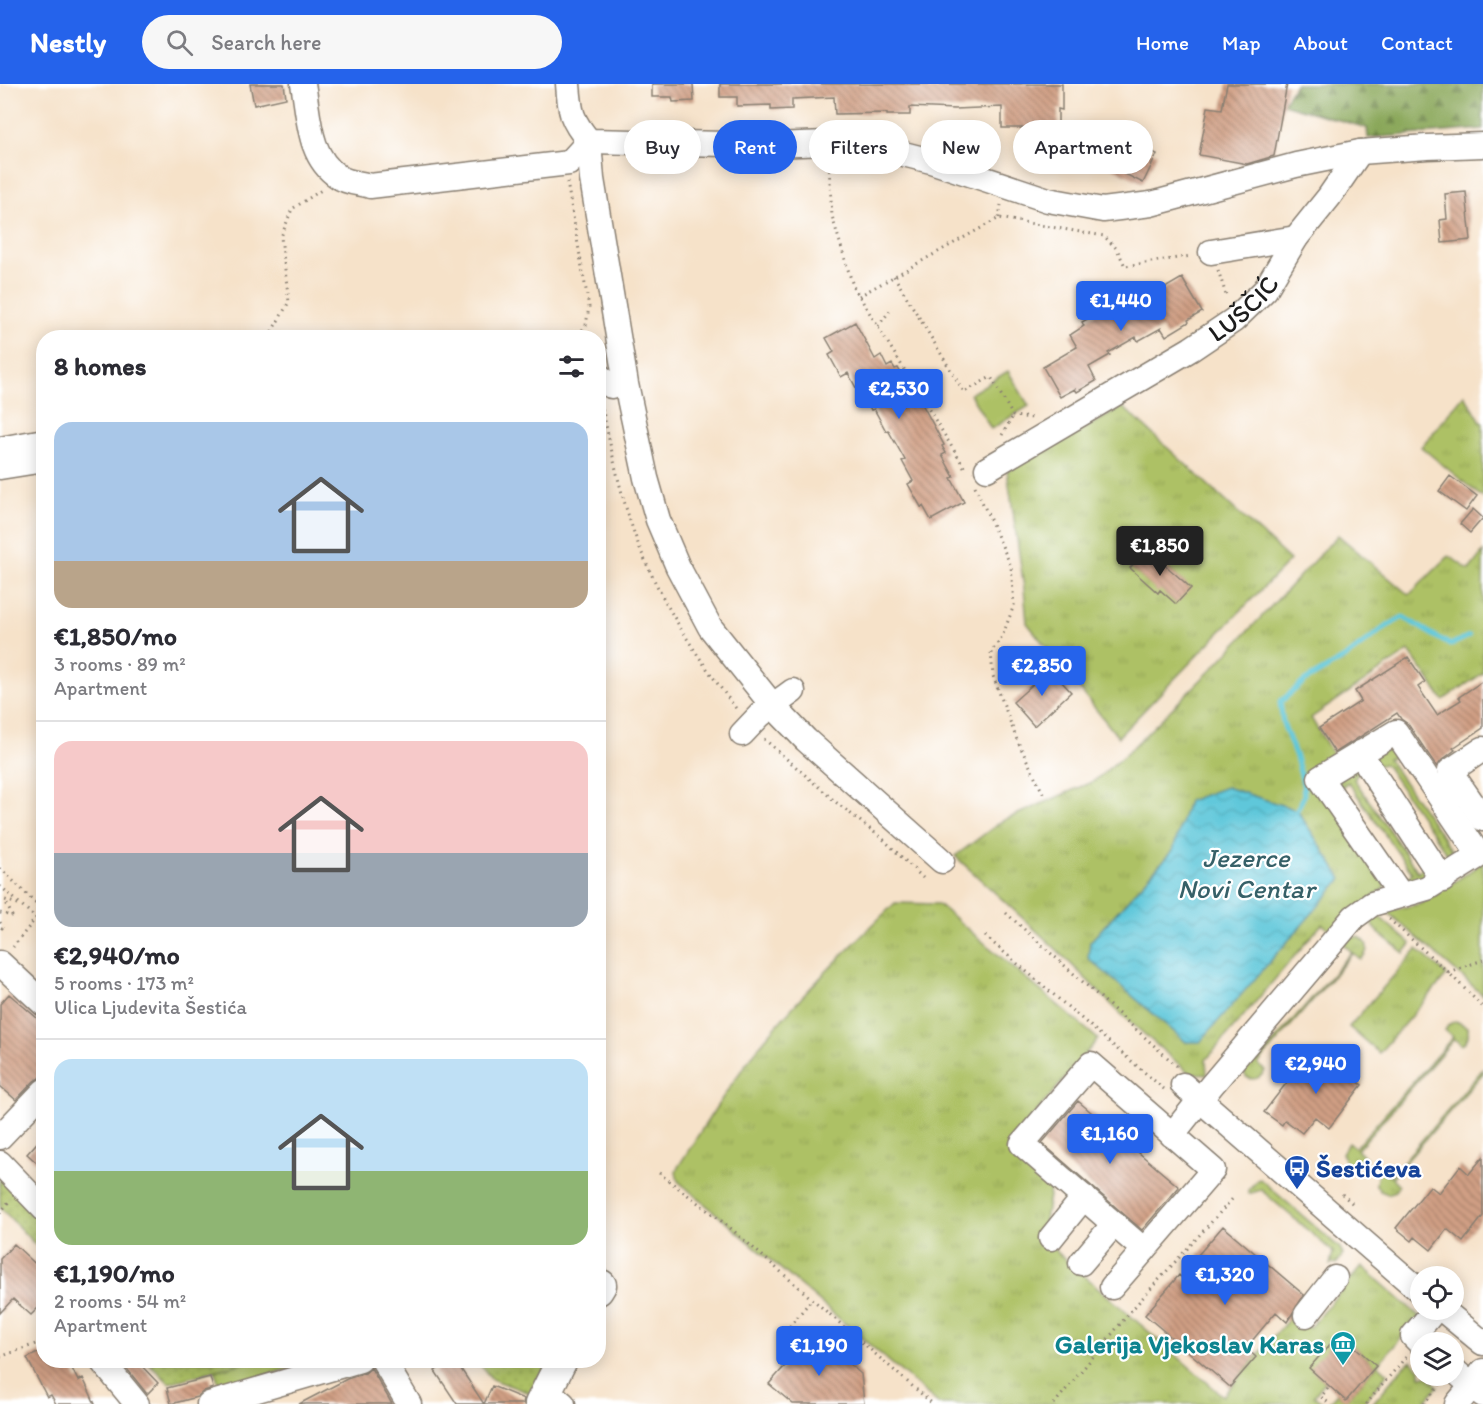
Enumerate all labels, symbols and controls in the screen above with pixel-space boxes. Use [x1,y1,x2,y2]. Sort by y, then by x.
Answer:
search box [142,15,562,69]
text: Nestly [30,25,106,59]
icon: search [163,26,196,59]
text: Search here [211,29,322,56]
text: Home [1136,30,1189,55]
text: Map [1222,30,1261,55]
text: About [1294,30,1348,55]
text: Contact [1381,30,1453,55]
chip: Buy [624,120,701,174]
chip: Rent [713,120,797,174]
chip: Filters [809,120,909,174]
chip: New [921,120,1001,174]
chip: Apartment [1013,120,1153,174]
street label: LUŠČIĆ [1202,270,1286,349]
pin: €1,440 [1072,281,1170,332]
text: €1,440 [1090,288,1152,312]
text: 8 homes [54,350,146,382]
icon: filters [555,350,588,383]
pin: €2,530 [850,369,948,420]
text: €2,530 [869,376,929,400]
icon: home [267,461,375,569]
pin: €1,850 [1111,526,1209,577]
text: €1,850 [1130,533,1190,557]
text: €1,850/mo [54,620,177,652]
pin: €2,850 [993,646,1091,697]
text: 3 rooms · 89 m² [54,652,186,676]
text: €2,850 [1012,653,1072,677]
text: Apartment [54,676,147,700]
icon: home [267,780,375,888]
water label: Jezerce Novi Centar [1177,841,1318,905]
text: €2,940/mo [54,939,180,971]
text: 5 rooms · 173 m² [54,971,194,995]
text: Ulica Ljudevita Šestića [54,995,247,1019]
pin: €2,940 [1267,1044,1365,1095]
text: €2,940 [1285,1051,1347,1075]
icon: home [267,1098,375,1206]
pin: €1,160 [1061,1114,1159,1165]
text: €1,160 [1081,1121,1139,1145]
place label: Šestićeva [1316,1152,1422,1184]
bus stop icon: Šestićeva [1282,1153,1312,1191]
pin: €1,320 [1176,1255,1274,1306]
text: €1,190/mo [54,1257,175,1289]
text: €1,320 [1195,1262,1255,1286]
map controls [1410,1266,1464,1386]
button: locate [1410,1266,1464,1320]
text: 2 rooms · 54 m² [54,1289,186,1313]
text: Apartment [54,1313,147,1337]
pin: €1,190 [770,1326,868,1377]
place label: Galerija Vjekoslav Karas [1055,1328,1324,1360]
museum icon: Galerija Vjekoslav Karas [1328,1329,1358,1367]
button: layers [1410,1332,1464,1386]
text: €1,190 [790,1333,848,1357]

